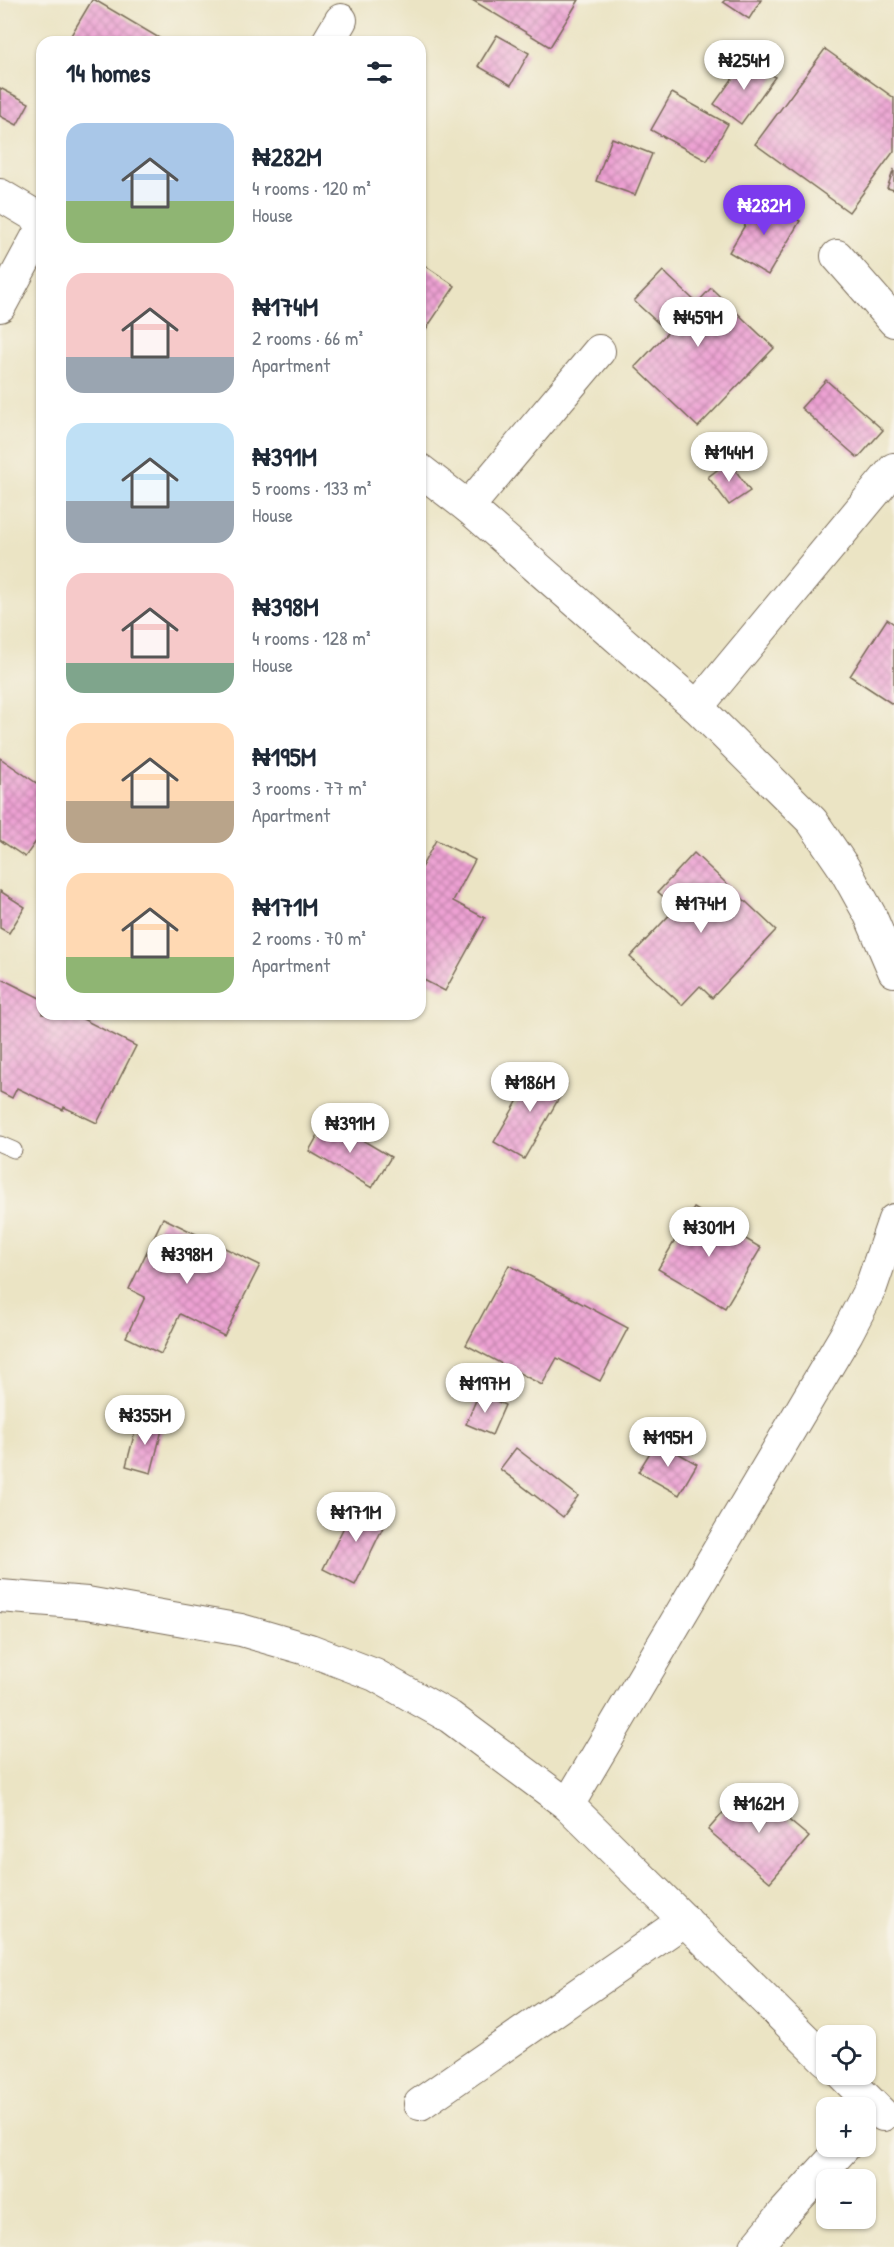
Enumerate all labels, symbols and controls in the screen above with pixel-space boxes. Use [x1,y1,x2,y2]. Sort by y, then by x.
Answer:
pin: ₦254M [702,40,786,91]
text: ₦254M [718,46,770,73]
text: 14 homes [66,55,151,90]
icon: filters [363,56,396,89]
text: ₦282M [252,139,322,174]
icon: home [114,147,186,219]
text: 4 rooms · 120 m² [252,174,371,201]
pin: ₦282M [722,185,806,236]
text: ₦282M [737,191,791,218]
text: House [252,201,293,228]
text: ₦174M [252,289,318,324]
icon: home [114,297,186,369]
pin: ₦459M [656,297,740,348]
text: ₦459M [673,303,723,330]
text: 2 rooms · 66 m² [252,324,363,351]
text: Apartment [252,351,330,378]
pin: ₦144M [687,432,771,483]
text: ₦144M [705,438,753,465]
text: ₦391M [252,439,317,474]
icon: home [114,447,186,519]
text: 5 rooms · 133 m² [252,474,371,501]
text: House [252,501,293,528]
text: ₦398M [252,589,319,624]
icon: home [114,597,186,669]
text: 4 rooms · 128 m² [252,624,371,651]
text: House [252,651,293,678]
text: ₦195M [252,739,316,774]
icon: home [114,747,186,819]
text: 3 rooms · 77 m² [252,774,366,801]
text: Apartment [252,801,330,828]
pin: ₦174M [659,883,743,934]
text: ₦171M [252,889,318,924]
text: ₦174M [675,889,727,916]
icon: home [114,897,186,969]
text: 2 rooms · 70 m² [252,924,366,951]
text: Apartment [252,951,330,978]
pin: ₦186M [488,1062,572,1113]
text: ₦186M [505,1068,555,1095]
pin: ₦391M [308,1103,392,1154]
text: ₦391M [325,1109,375,1136]
pin: ₦301M [667,1207,751,1258]
text: ₦301M [683,1213,735,1240]
pin: ₦398M [145,1234,229,1285]
text: ₦398M [161,1240,213,1267]
pin: ₦197M [443,1363,527,1414]
text: ₦197M [460,1369,510,1396]
pin: ₦355M [103,1395,187,1446]
text: ₦355M [119,1401,171,1428]
pin: ₦195M [626,1417,710,1468]
text: ₦195M [643,1423,693,1450]
pin: ₦171M [314,1492,398,1543]
text: ₦171M [331,1498,381,1525]
pin: ₦162M [717,1783,801,1834]
text: ₦162M [734,1789,784,1816]
map controls [816,2025,876,2229]
button: locate [816,2025,876,2085]
button: + [816,2097,876,2157]
button: − [816,2169,876,2229]

